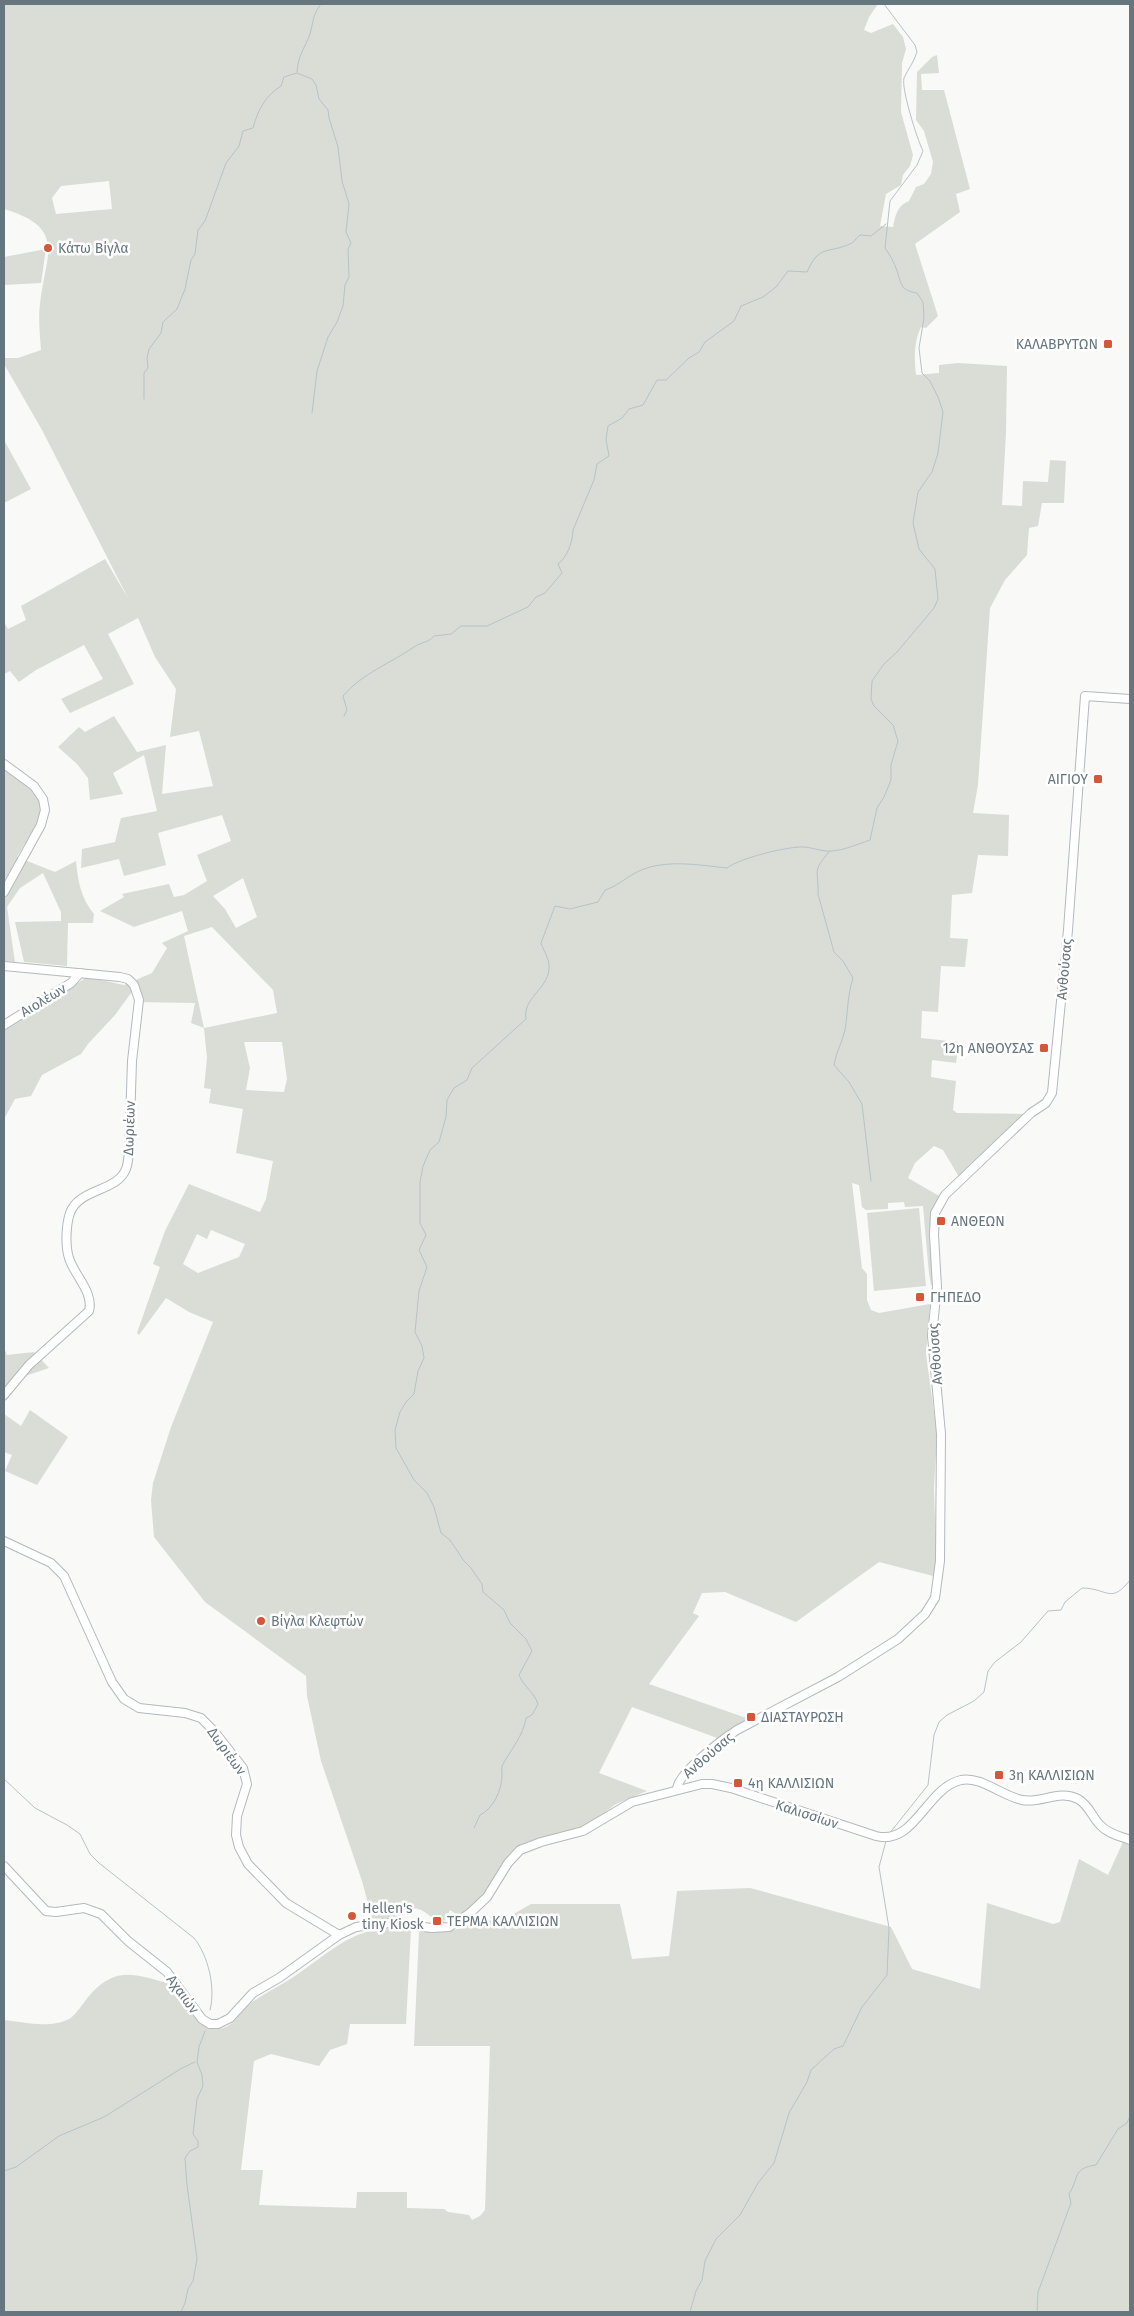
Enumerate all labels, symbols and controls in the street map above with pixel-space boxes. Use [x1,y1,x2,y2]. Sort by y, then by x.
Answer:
place label: Κάτω Βίγλα [58,240,129,257]
marker: Κάτω Βίγλα [42,242,54,254]
place label: ΚΑΛΑΒΡΥΤΩΝ [1016,336,1098,353]
marker: ΚΑΛΑΒΡΥΤΩΝ [1102,338,1114,350]
place label: ΑΙΓΙΟΥ [1048,771,1088,788]
marker: ΑΙΓΙΟΥ [1092,773,1104,785]
street label: Ανθούσας [1053,937,1076,1001]
street label: Αιολέων [17,980,70,1021]
place label: 12η ΑΝΘΟΥΣΑΣ [943,1040,1034,1057]
marker: 12η ΑΝΘΟΥΣΑΣ [1038,1042,1050,1054]
street label: Δωριέων [120,1100,139,1156]
place label: ΑΝΘΕΩΝ [951,1213,1005,1230]
marker: ΑΝΘΕΩΝ [935,1215,947,1227]
place label: ΓΗΠΕΔΟ [930,1289,981,1306]
marker: ΓΗΠΕΔΟ [914,1291,926,1303]
street label: Ανθούσας [925,1322,946,1385]
place label: Βίγλα Κλεφτών [271,1613,364,1630]
marker: Βίγλα Κλεφτών [255,1615,267,1627]
place label: ΔΙΑΣΤΑΥΡΩΣΗ [761,1709,844,1726]
marker: ΔΙΑΣΤΑΥΡΩΣΗ [745,1711,757,1723]
street label: Δωριέων [204,1724,250,1779]
street label: Ανθούσας [679,1728,738,1782]
place label: 3η ΚΑΛΛΙΣΙΩΝ [1009,1767,1095,1784]
marker: 3η ΚΑΛΛΙΣΙΩΝ [993,1769,1005,1781]
place label: 4η ΚΑΛΛΙΣΙΩΝ [748,1775,834,1792]
marker: 4η ΚΑΛΛΙΣΙΩΝ [732,1777,744,1789]
street label: Καλισσίων [773,1796,841,1833]
place label: Hellen's tiny Kiosk [362,1900,425,1933]
marker: Hellen's tiny Kiosk [346,1910,358,1922]
place label: ΤΕΡΜΑ ΚΑΛΛΙΣΙΩΝ [447,1913,559,1930]
marker: ΤΕΡΜΑ ΚΑΛΛΙΣΙΩΝ [431,1915,443,1927]
street label: Αχαιών [163,1971,203,2017]

